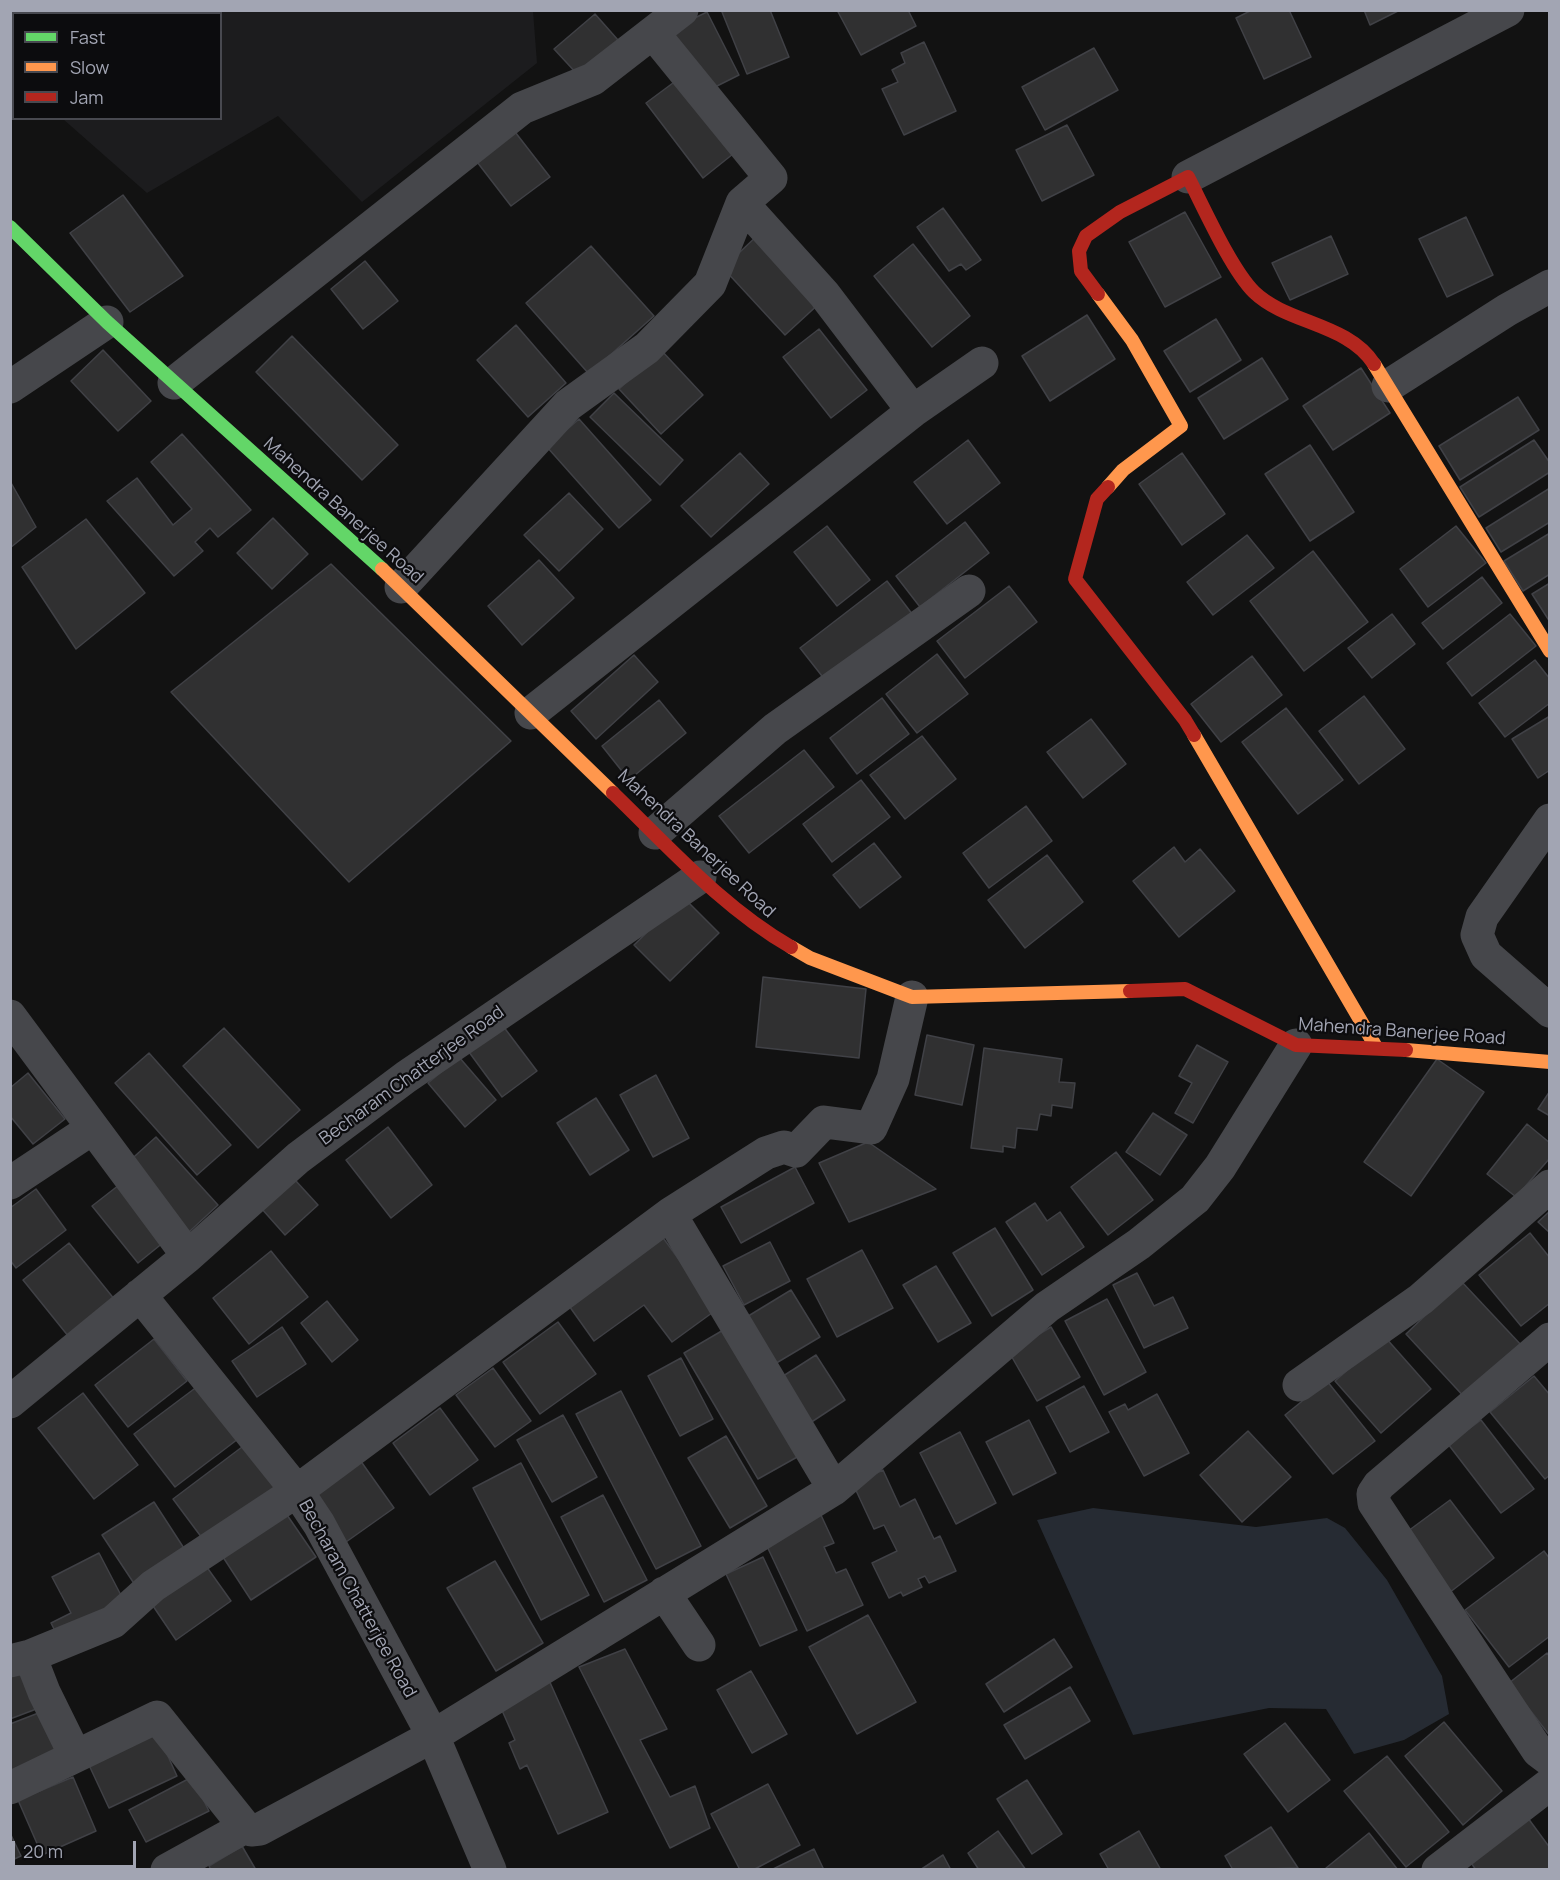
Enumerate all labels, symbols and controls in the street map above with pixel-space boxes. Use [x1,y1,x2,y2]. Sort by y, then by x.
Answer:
legend [12,12,222,120]
text: Fast [70,25,105,49]
text: Slow [70,55,109,79]
text: Jam [70,85,104,109]
street label: Mahendra Banerjee Road [259,434,427,588]
street label: Mahendra Banerjee Road [613,765,779,923]
street label: Becharam Chatterjee Road [315,1002,509,1150]
street label: Mahendra Banerjee Road [1298,1014,1506,1050]
street label: Becharam Chatterjee Road [294,1496,420,1702]
scale bar [15,1829,140,1867]
text: 20 m [23,1839,63,1863]

